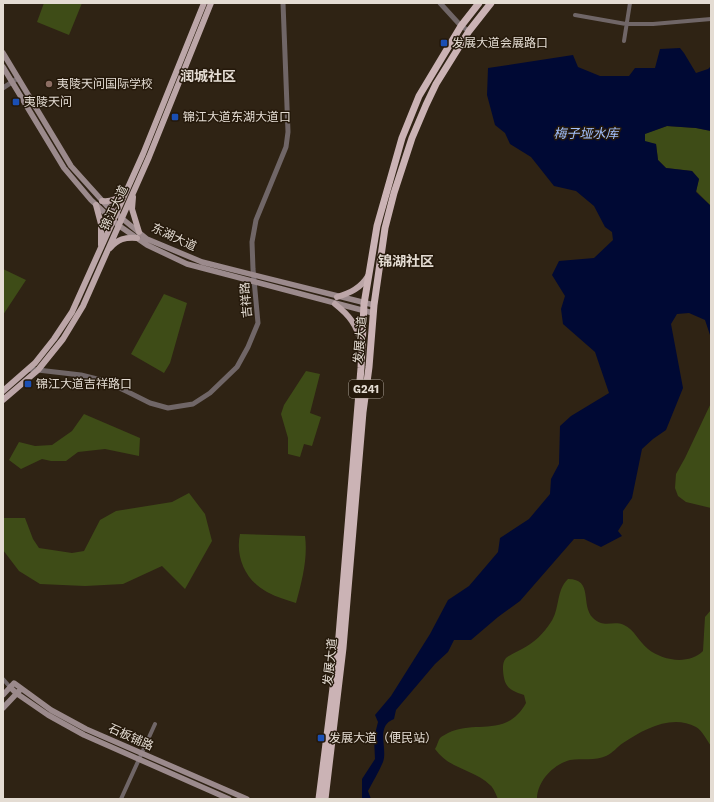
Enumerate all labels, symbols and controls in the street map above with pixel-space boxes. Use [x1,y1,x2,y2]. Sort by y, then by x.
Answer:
place label: 发展大道会展路口 [452,36,548,50]
marker: 发展大道会展路口 [439,38,449,48]
district label: 润城社区 [180,68,236,84]
place label: 夷陵天问国际学校 [57,77,153,91]
marker: 夷陵天问国际学校 [44,79,54,89]
place label: 夷陵天问 [24,95,72,109]
marker: 夷陵天问 [11,97,21,107]
place label: 锦江大道东湖大道口 [183,110,291,124]
marker: 锦江大道东湖大道口 [170,112,180,122]
water label: 梅子垭水库 [553,126,620,141]
street label: 锦江大道 [98,183,130,233]
street label: 东湖大道 [149,221,199,253]
district label: 锦湖社区 [378,253,434,269]
street label: 吉祥路 [237,281,255,319]
street label: 发展大道 [351,315,369,365]
place label: 锦江大道吉祥路口 [36,377,132,391]
marker: 锦江大道吉祥路口 [23,379,33,389]
road number: G241 [349,380,383,398]
street label: 发展大道 [321,637,339,687]
street label: 石板铺路 [106,721,156,753]
place label: 发展大道（便民站） [329,731,437,745]
marker: 发展大道（便民站） [316,733,326,743]

